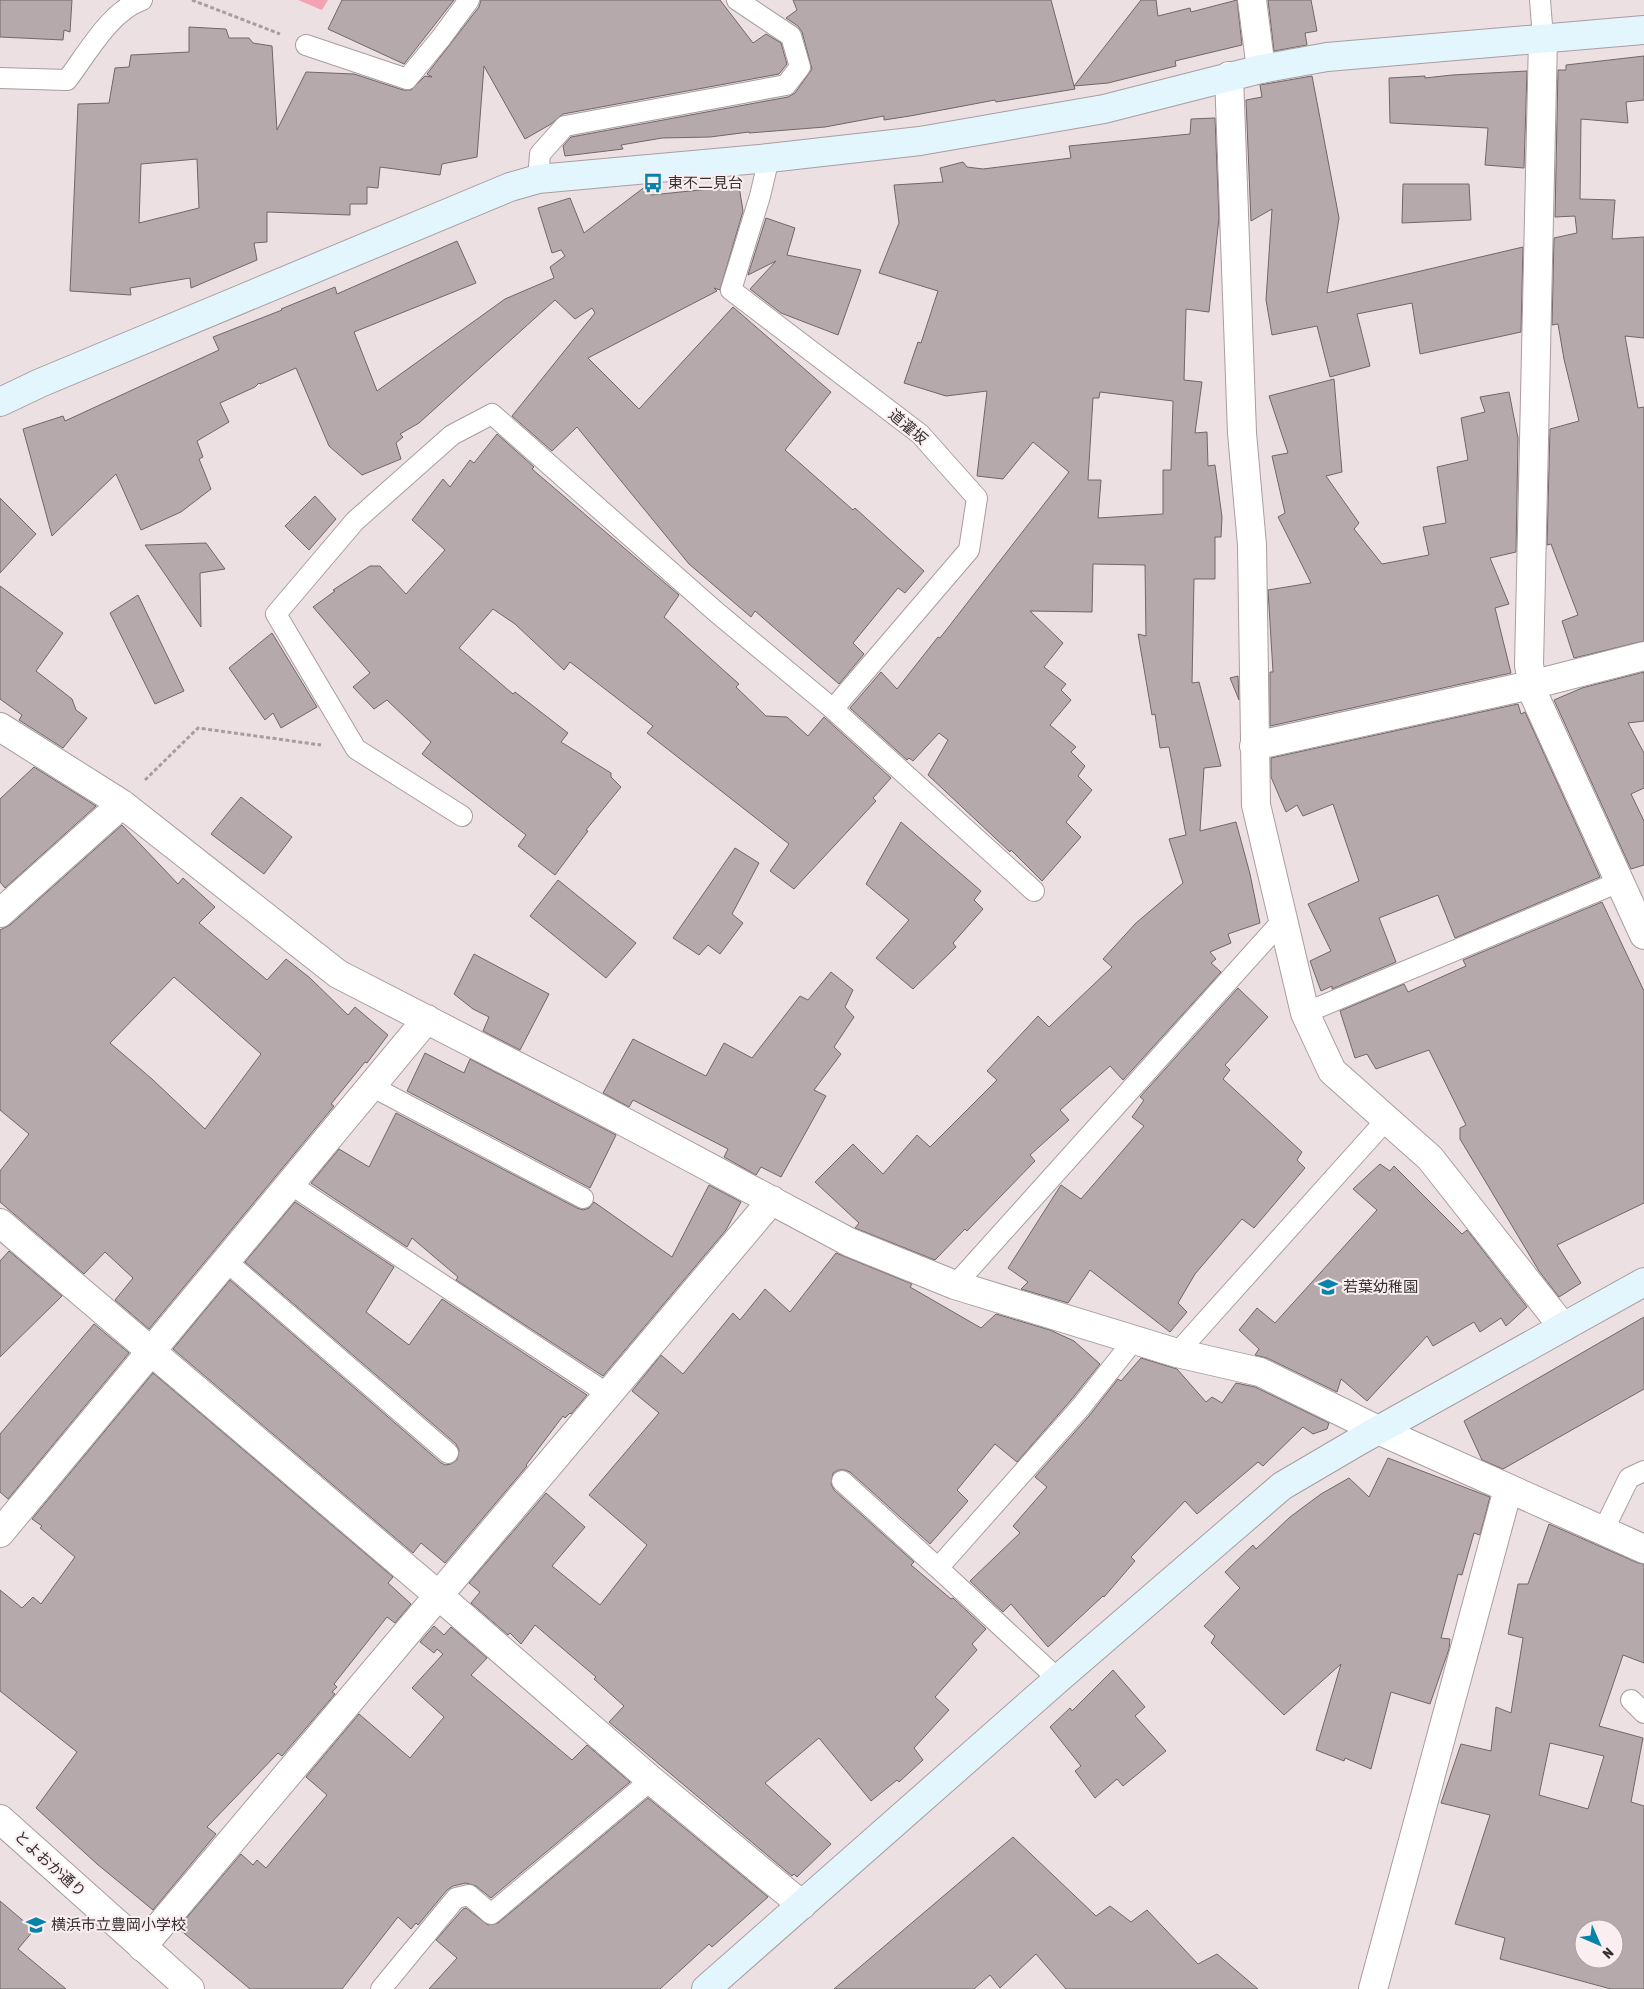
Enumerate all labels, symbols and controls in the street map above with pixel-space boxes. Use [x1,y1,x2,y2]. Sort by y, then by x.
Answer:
bus stop icon: 東不二見台 [642,172,664,194]
place label: 東不二見台 [668,174,743,191]
street label: 道灌坂 [886,406,931,448]
school or university icon: 若葉幼稚園 [1317,1276,1339,1298]
place label: 若葉幼稚園 [1343,1278,1418,1295]
street label: とよおか通り [11,1827,89,1900]
school or university icon: 横浜市立豊岡小学校 [25,1914,47,1936]
place label: 横浜市立豊岡小学校 [51,1916,186,1933]
north arrow [1574,1919,1624,1969]
text: N [1600,1945,1617,1962]

